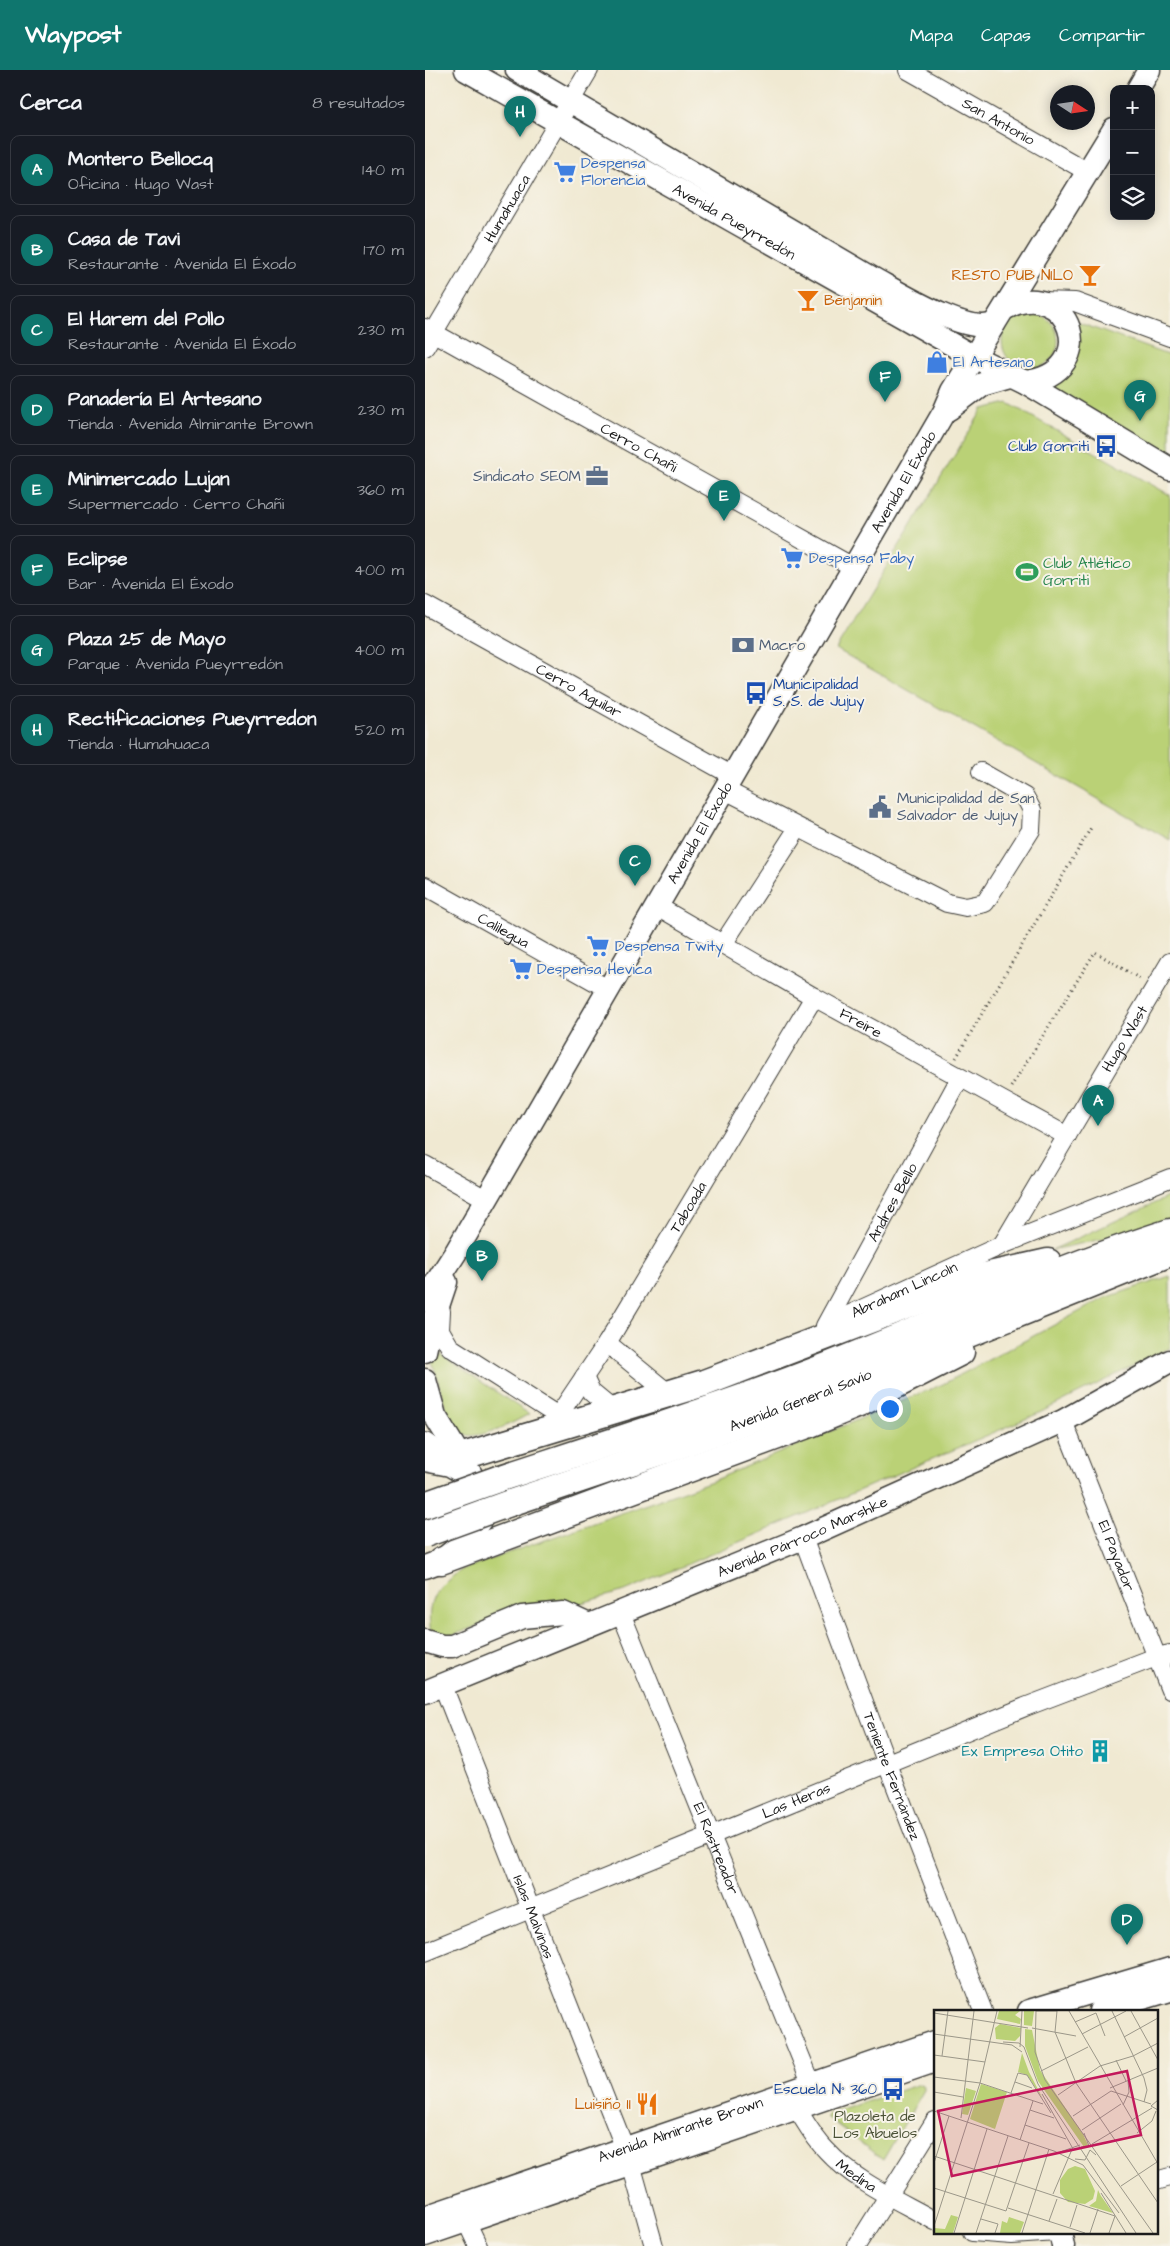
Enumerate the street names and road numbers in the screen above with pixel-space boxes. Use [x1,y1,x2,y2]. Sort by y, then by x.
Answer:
street label: San Antonio [958,92,1039,151]
street label: Humahuaca [479,170,536,246]
street label: Avenida Pueyrredón [669,178,800,265]
street label: Cerro Chañi [597,417,682,478]
street label: Avenida El Éxodo [866,426,942,536]
street label: Cerro Aguilar [532,658,626,723]
street label: Avenida El Éxodo [662,778,738,888]
street label: Calilegua [474,907,533,953]
street label: Hugo Wast [1097,1001,1152,1076]
street label: Freire [836,1003,886,1043]
street label: Andres Bello [862,1159,923,1245]
street label: Taboada [665,1177,712,1237]
street label: Abraham Lincoln [848,1256,961,1323]
street label: Avenida General Savio [726,1363,875,1437]
street label: Avenida Párroco Marshke [714,1491,891,1582]
street label: El Payador [1093,1517,1140,1594]
street label: Teniente Fernández [858,1709,926,1844]
street label: Las Heras [759,1777,834,1824]
street label: El Rastreador [688,1799,744,1898]
street label: Islas Malvinas [508,1872,560,1962]
street label: Avenida Almirante Brown [595,2091,766,2167]
street label: Medina [831,2154,881,2197]

